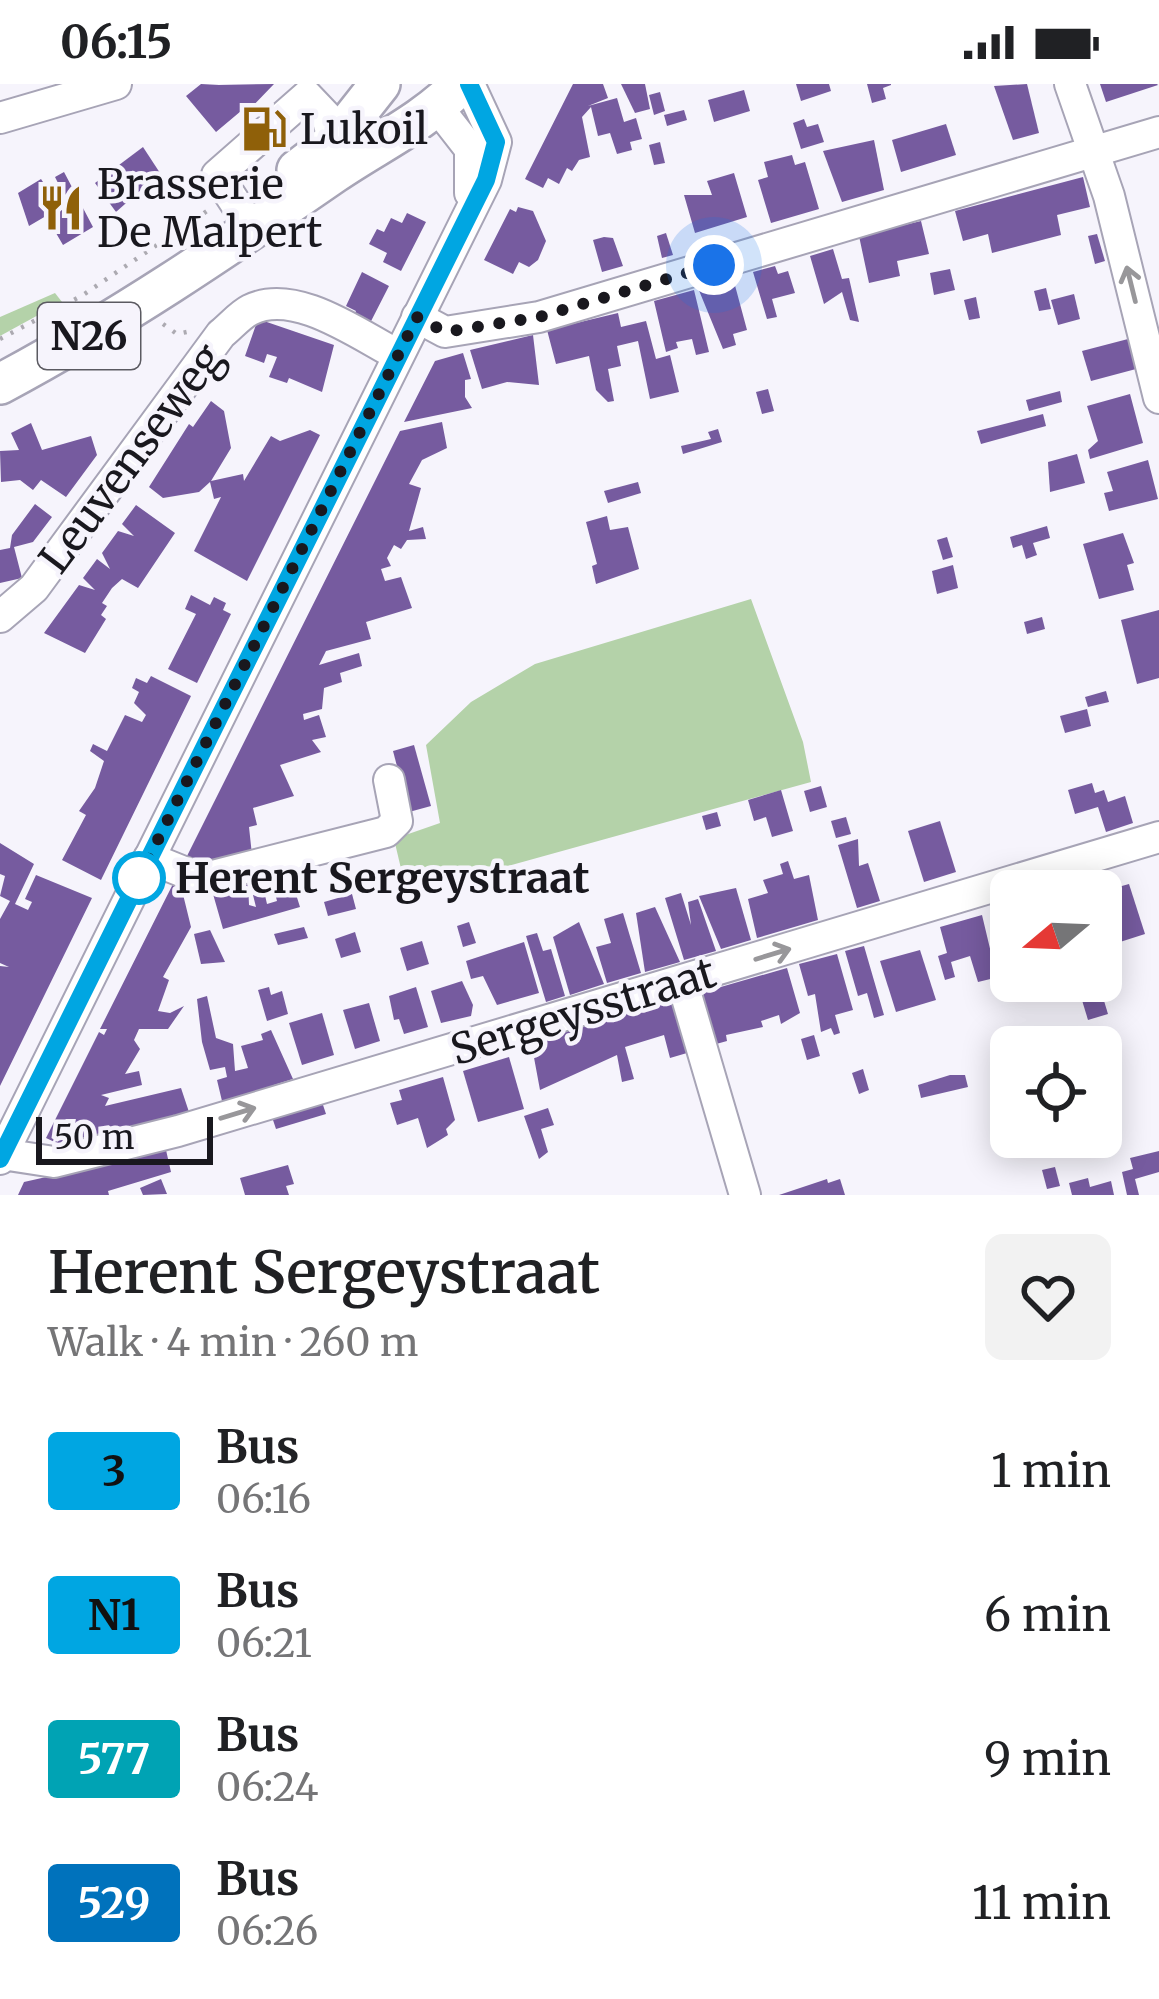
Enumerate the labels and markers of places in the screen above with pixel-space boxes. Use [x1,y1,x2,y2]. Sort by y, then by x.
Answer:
place label: Lukoil [300,103,428,155]
fuel station icon: Lukoil [239,104,289,154]
place label: Brasserie De Malpert [97,158,322,258]
restaurant icon: Brasserie De Malpert [36,183,86,233]
place label: Herent Sergeystraat [175,852,590,904]
marker: Herent Sergeystraat [114,853,164,903]

